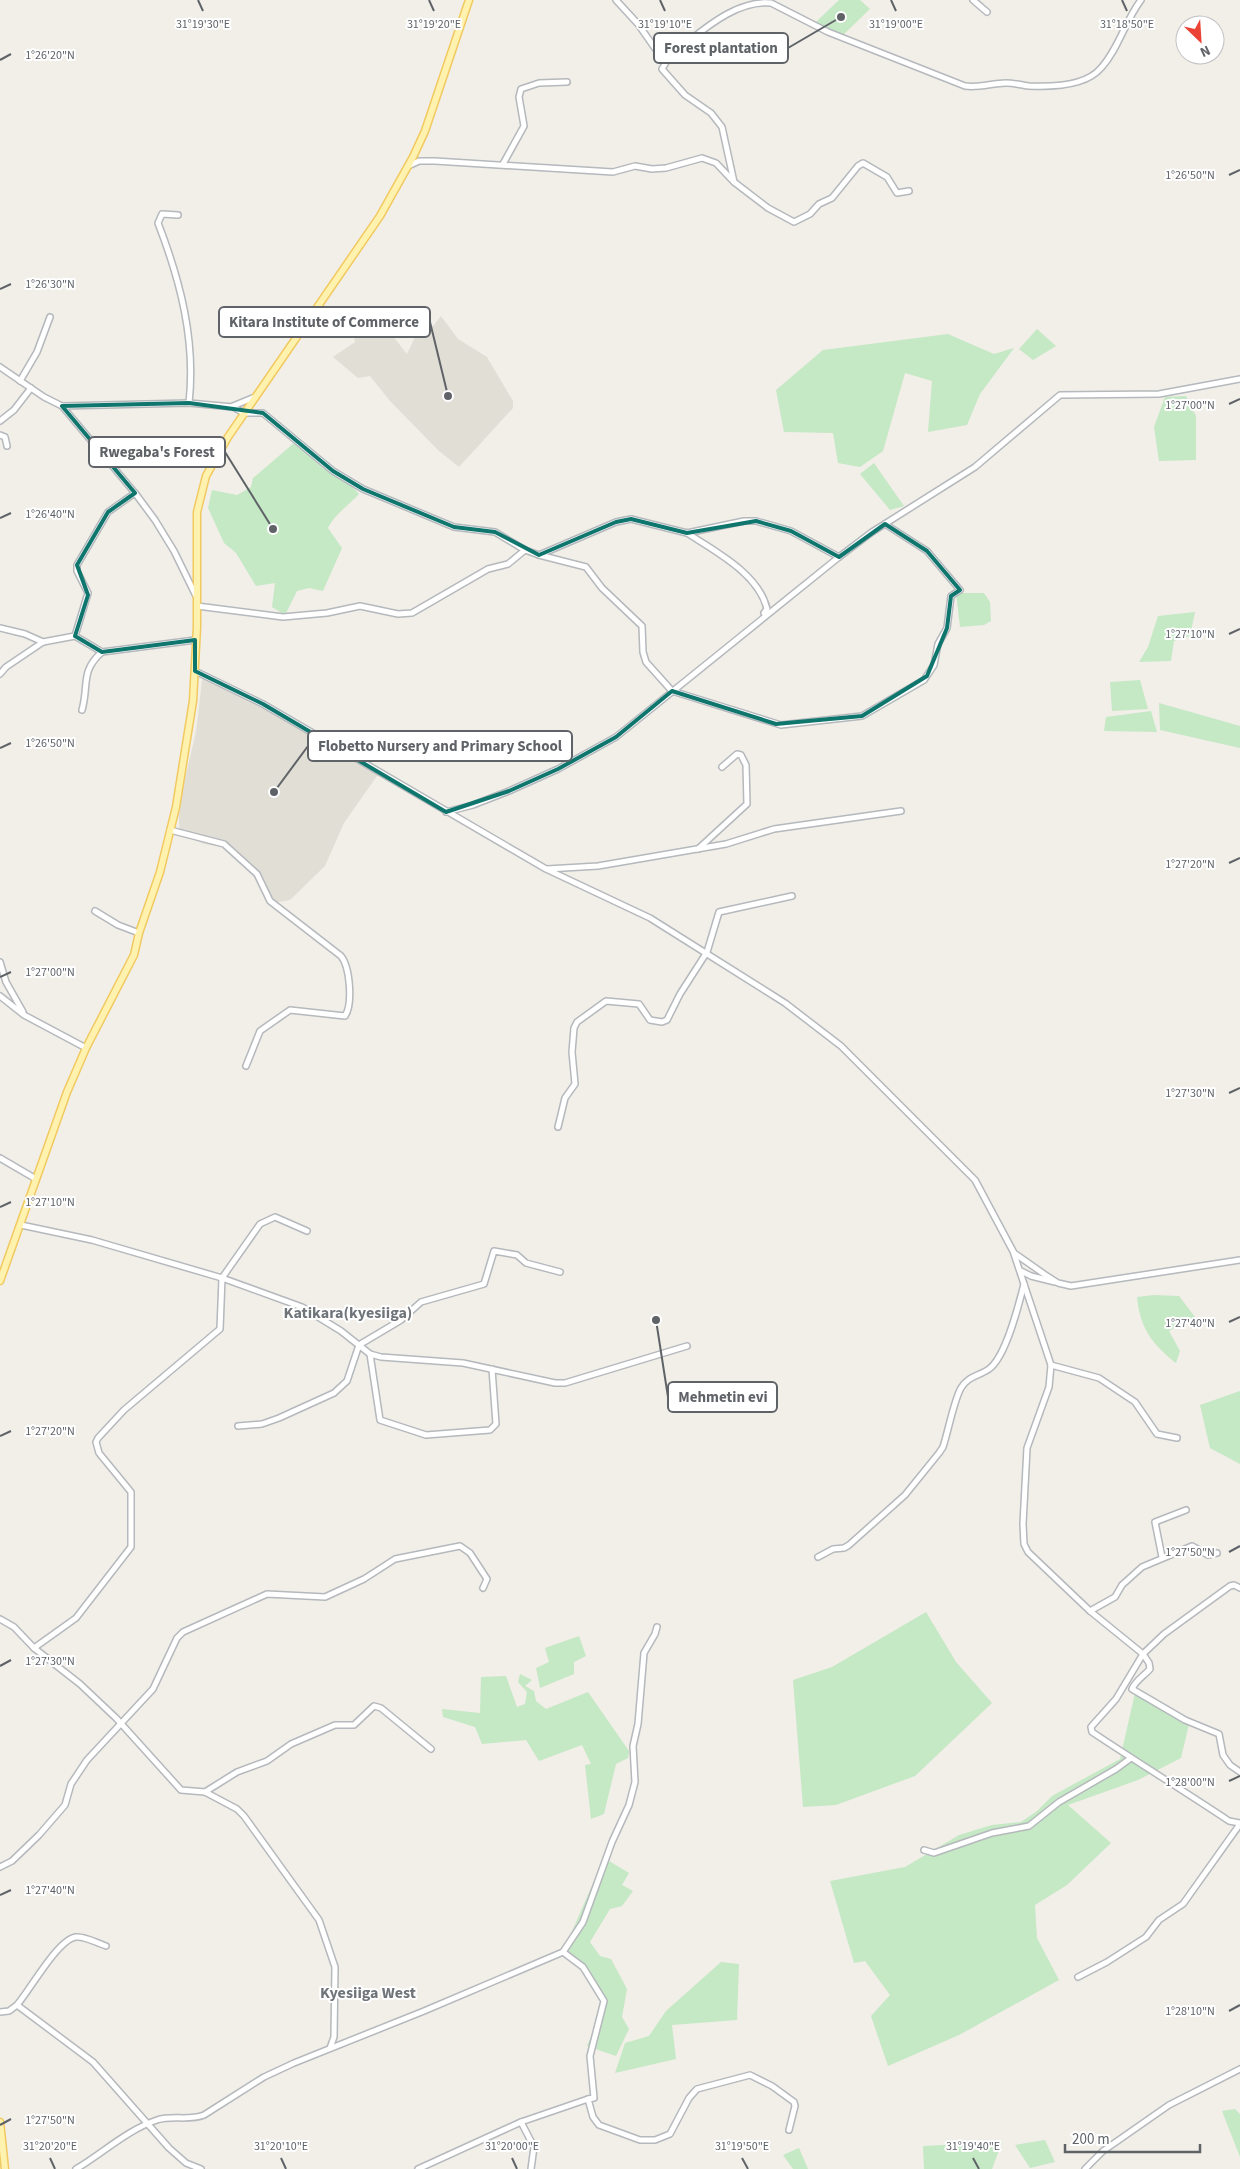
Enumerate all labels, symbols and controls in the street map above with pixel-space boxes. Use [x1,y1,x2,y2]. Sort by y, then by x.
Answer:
north arrow [1175,15,1225,65]
text: 31°19'30"E [176,16,230,33]
text: 31°19'20"E [407,16,461,33]
text: 31°19'10"E [638,16,692,33]
text: 31°19'00"E [869,16,923,33]
text: 31°18'50"E [1100,16,1154,33]
callout: Forest plantation [654,33,788,63]
text: Forest plantation [664,38,778,59]
text: N [1197,40,1214,62]
text: 1°26'20"N [25,47,75,64]
text: 1°26'50"N [1165,167,1215,184]
text: 1°26'30"N [25,276,75,293]
callout: Kitara Institute of Commerce [219,307,430,337]
text: Kitara Institute of Commerce [229,312,419,333]
text: 1°27'00"N [1165,397,1215,414]
callout: Rwegaba's Forest [89,437,225,467]
text: Rwegaba's Forest [99,442,215,463]
text: 1°26'40"N [25,506,75,523]
text: 1°27'10"N [1165,626,1215,643]
callout: Flobetto Nursery and Primary School [308,731,572,761]
text: 1°26'50"N [25,735,75,752]
text: Flobetto Nursery and Primary School [318,736,563,757]
text: 1°27'20"N [1165,856,1215,873]
text: 1°27'00"N [25,964,75,981]
text: 1°27'30"N [1165,1085,1215,1102]
text: 1°27'10"N [25,1194,75,1211]
district label: Katikara(kyesiiga) [284,1302,412,1324]
text: 1°27'40"N [1165,1315,1215,1332]
callout: Mehmetin evi [668,1382,777,1412]
text: Mehmetin evi [678,1387,768,1408]
text: 1°27'20"N [25,1423,75,1440]
text: 1°27'50"N [1165,1544,1215,1561]
text: 1°27'30"N [25,1653,75,1670]
text: 1°28'00"N [1165,1774,1215,1791]
text: 1°27'40"N [25,1882,75,1899]
district label: Kyesiiga West [320,1982,416,2004]
text: 1°28'10"N [1165,2003,1215,2020]
text: 1°27'50"N [25,2112,75,2129]
scale bar [1065,2122,1200,2154]
text: 200 m [1072,2129,1110,2150]
text: 31°20'20"E [23,2138,77,2155]
text: 31°20'10"E [254,2138,308,2155]
text: 31°20'00"E [485,2138,539,2155]
text: 31°19'50"E [715,2138,769,2155]
text: 31°19'40"E [946,2138,1000,2155]

